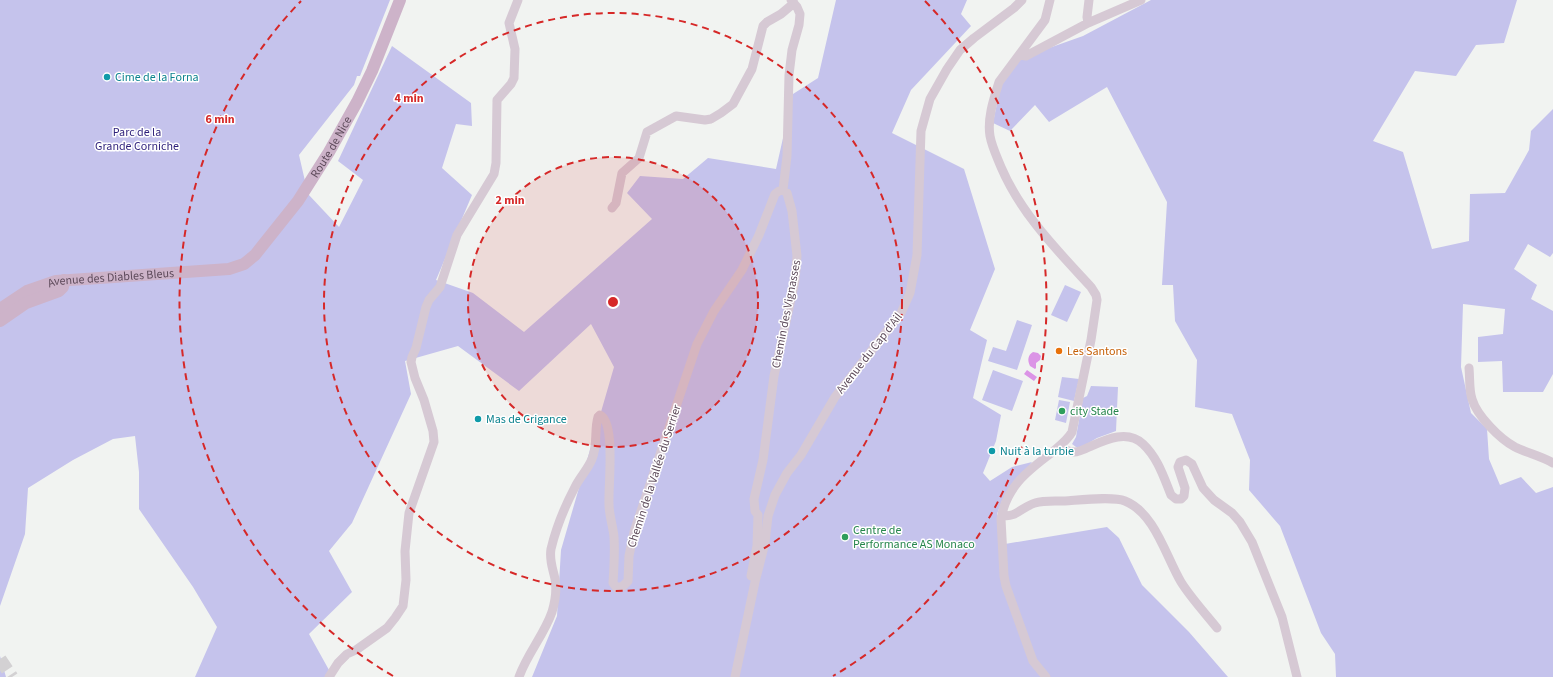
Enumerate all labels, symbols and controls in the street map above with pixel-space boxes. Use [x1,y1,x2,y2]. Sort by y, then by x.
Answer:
place label: Cime de la Forna [115,69,199,86]
marker: Cime de la Forna [102,72,112,82]
text: 4 min [394,90,424,107]
text: 6 min [205,111,235,128]
street label: Route de Nice [307,113,356,181]
park label: Parc de la Grande Corniche [95,124,179,155]
text: 2 min [495,192,525,209]
street label: Chemin des Vignasses [768,258,805,370]
street label: Avenue des Diables Bleus [45,265,175,292]
centre of rings [606,295,620,309]
street label: Avenue du Cap d'Ail [832,309,906,397]
place label: Les Santons [1067,343,1127,360]
marker: Les Santons [1054,346,1064,356]
street label: Chemin de la Vallée du Serrier [623,402,686,550]
place label: city Stade [1070,403,1119,420]
marker: city Stade [1057,406,1067,416]
place label: Mas de Crigance [486,411,567,428]
marker: Mas de Crigance [473,414,483,424]
place label: Nuit à la turbie [1000,443,1074,460]
marker: Nuit à la turbie [987,446,997,456]
place label: Centre de Performance AS Monaco [853,522,975,553]
marker: Centre de Performance AS Monaco [840,532,850,542]

